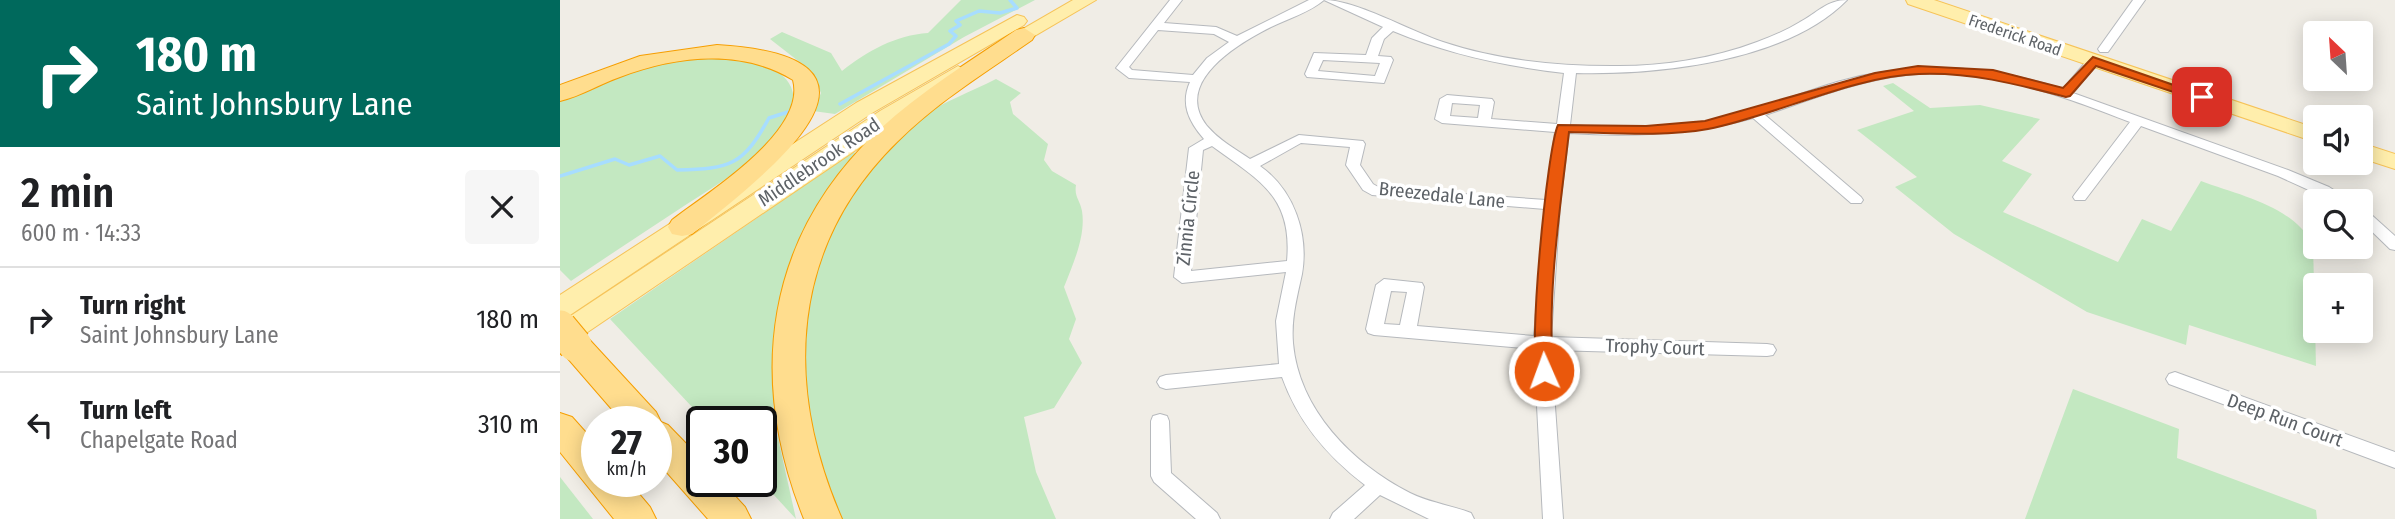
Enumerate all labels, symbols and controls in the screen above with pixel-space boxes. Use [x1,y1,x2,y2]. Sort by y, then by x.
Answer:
street label: Frederick Road [1966,10,2064,60]
north arrow [2303,21,2373,91]
map controls [2303,21,2373,343]
text: 180 m [136,25,257,84]
icon: right [21,28,112,119]
pin [2172,67,2232,127]
icon: arrive [2183,78,2221,116]
text: Saint Johnsbury Lane [136,85,412,123]
button: sound [2303,105,2373,175]
street label: Middlebrook Road [754,113,884,211]
text: 2 min [21,168,114,218]
street label: Zinnia Circle [1172,169,1204,267]
button: close [465,170,539,244]
street label: Breezedale Lane [1378,177,1506,213]
button: search [2303,189,2373,259]
text: 600 m · 14:33 [21,219,141,247]
button: + [2303,273,2373,343]
text: Turn right [80,290,186,321]
icon: right [21,301,59,339]
text: 180 m [476,304,539,335]
text: Saint Johnsbury Lane [80,321,279,349]
position arrow [1507,334,1581,408]
street label: Trophy Court [1605,334,1706,360]
street label: Deep Run Court [2224,388,2347,452]
text: Turn left [80,395,172,426]
icon: left [21,406,59,444]
speed limit sign: 30 [686,406,777,497]
text: 310 m [478,409,539,440]
text: 27 [611,421,642,463]
text: Chapelgate Road [80,426,238,454]
text: km/h [606,458,647,480]

